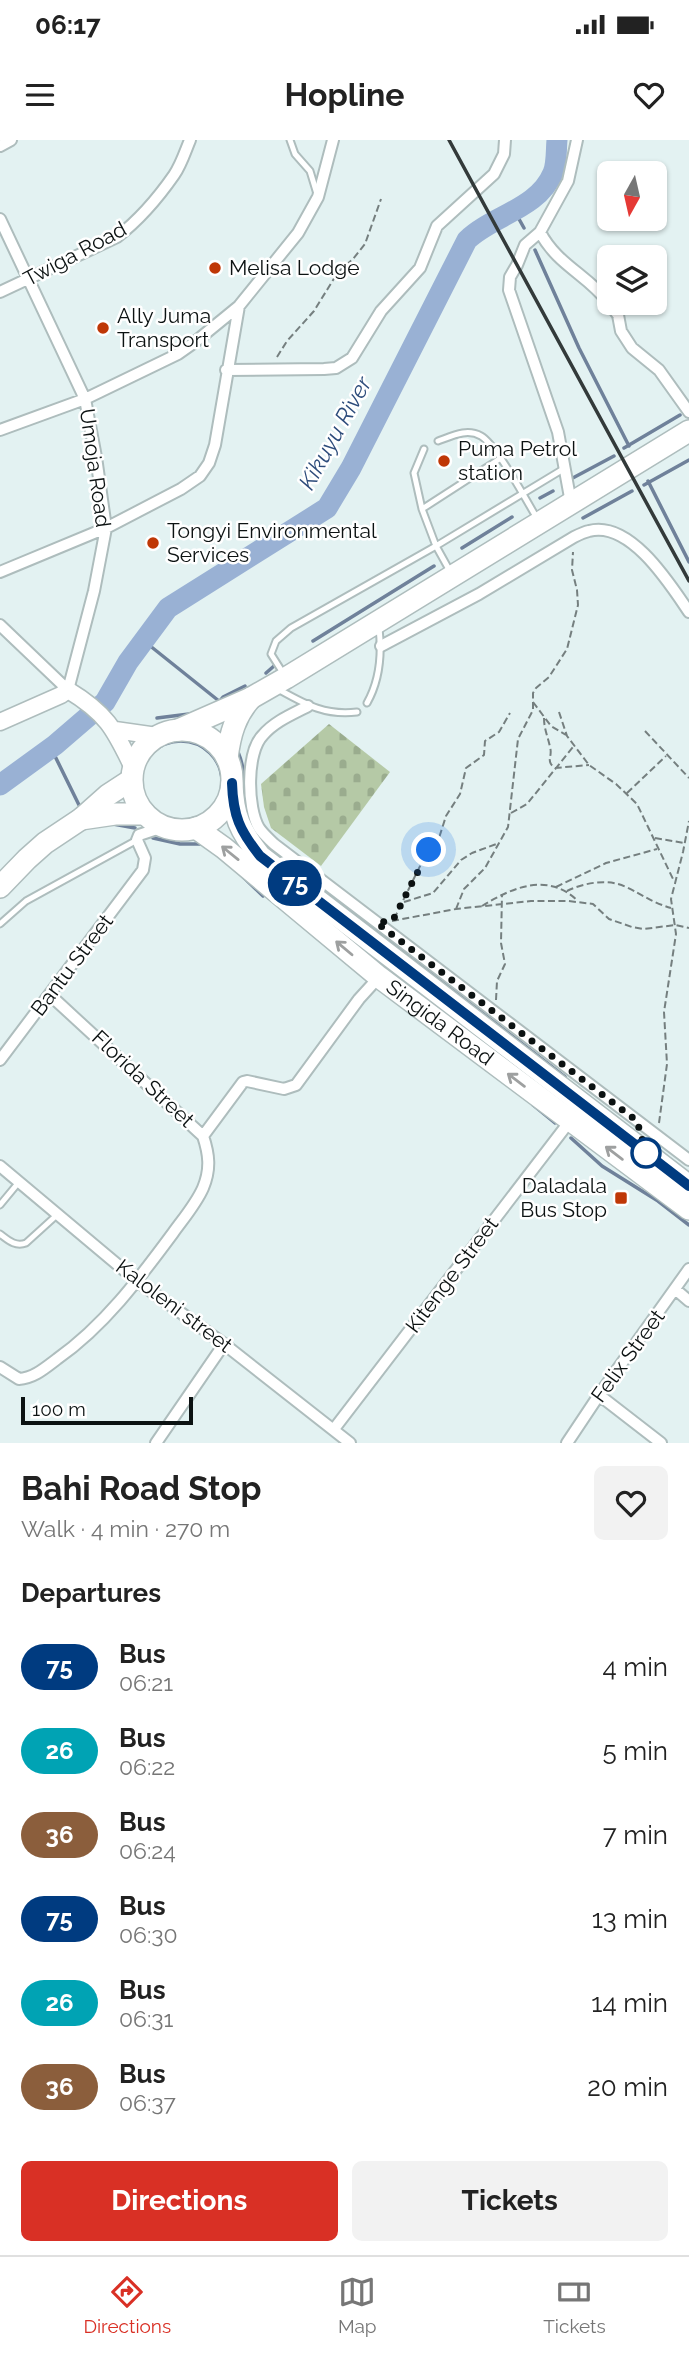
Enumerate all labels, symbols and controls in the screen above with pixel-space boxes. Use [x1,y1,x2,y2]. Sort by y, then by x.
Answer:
text: 06:17 [35,10,101,40]
icon: menu [21,76,59,114]
text: Hopline [284,76,405,113]
icon: heart [630,76,668,114]
north arrow [597,161,667,231]
map controls [597,161,667,315]
street label: Twiga Road [19,216,130,291]
button: layers [597,245,667,315]
place label: Melisa Lodge [229,255,360,280]
marker: Melisa Lodge [207,260,223,276]
place label: Ally Juma Transport [117,303,211,352]
marker: Ally Juma Transport [95,320,111,336]
water label: Kikuyu River [292,371,377,494]
street label: Umoja Road [75,407,116,529]
place label: Puma Petrol station [458,436,577,485]
marker: Puma Petrol station [436,453,452,469]
place label: Tongyi Environmental Services [167,518,377,567]
marker: Tongyi Environmental Services [145,535,161,551]
your location [411,832,446,867]
one-way arrow [221,845,239,861]
line badge: 75 [264,860,326,906]
text: 75 [282,868,308,897]
street label: Bantu Street [25,909,118,1020]
one-way arrow [336,940,354,956]
street label: Singida Road [382,974,499,1070]
street label: Florida Street [87,1025,200,1132]
one-way arrow [507,1072,526,1087]
unlabelled marker [631,1138,661,1168]
one-way arrow [606,1146,624,1161]
place label: Daladala Bus Stop [520,1173,607,1222]
marker: Daladala Bus Stop [613,1190,629,1206]
street label: Kitenge Street [400,1212,503,1337]
street label: Kaloleni street [111,1254,237,1357]
street label: Felix Street [586,1304,670,1407]
scale bar [21,1394,192,1426]
text: 100 m [32,1398,86,1420]
button: heart [594,1466,668,1540]
text: Bahi Road Stop [21,1469,261,1508]
text: Walk · 4 min · 270 m [21,1515,230,1542]
text: Departures [21,1578,161,1608]
text: Bus [119,1639,166,1669]
text: 75 [46,1652,73,1681]
text: 4 min [602,1652,668,1682]
text: 06:21 [119,1669,173,1696]
text: Bus [119,1723,166,1753]
text: 26 [45,1736,74,1765]
text: 5 min [602,1736,668,1766]
text: 06:22 [119,1753,175,1780]
text: Bus [119,1807,166,1837]
text: 36 [46,1820,73,1849]
text: 7 min [603,1820,668,1850]
text: 06:24 [119,1837,176,1864]
text: Bus [119,1891,166,1921]
text: 75 [46,1904,73,1933]
text: 13 min [592,1904,668,1934]
text: 06:30 [119,1921,178,1948]
text: Bus [119,1975,166,2005]
text: 26 [45,1988,74,2017]
text: 14 min [591,1988,668,2018]
text: 06:31 [119,2005,173,2032]
text: Bus [119,2059,166,2089]
text: 36 [46,2072,73,2101]
text: 20 min [587,2072,668,2102]
text: 06:37 [119,2089,176,2116]
button: Directions [21,2161,338,2241]
button: Tickets [352,2161,668,2241]
tab: Directions [83,2273,171,2337]
tab: Map [338,2273,377,2337]
tab: Tickets [543,2273,606,2337]

